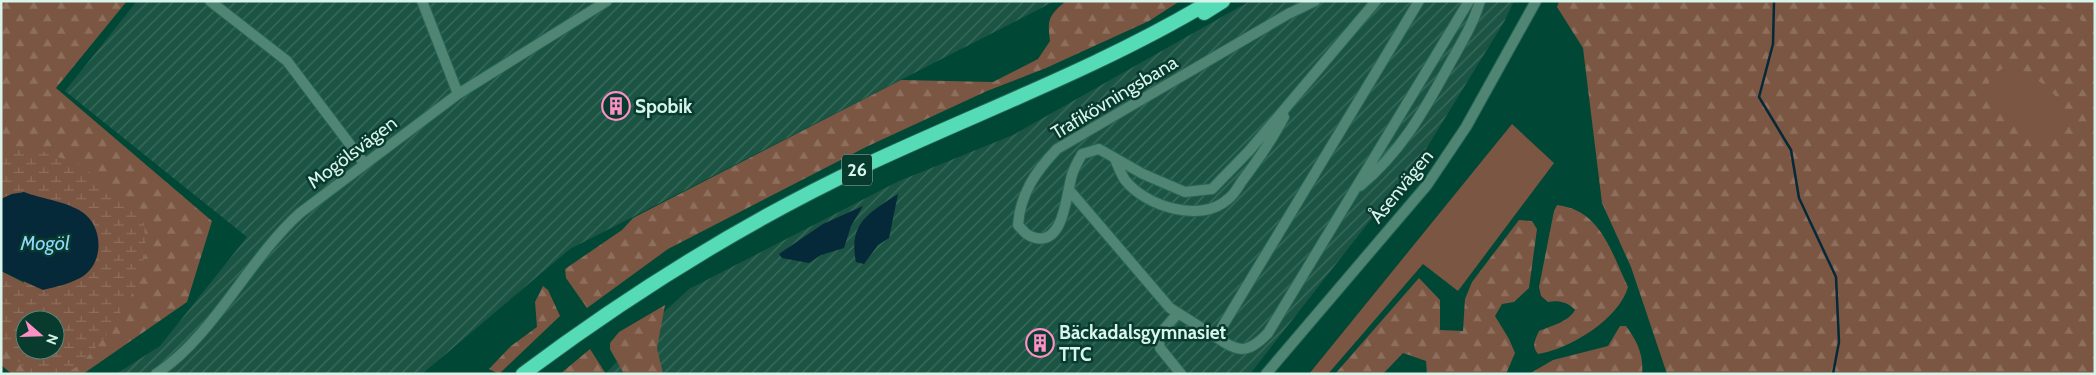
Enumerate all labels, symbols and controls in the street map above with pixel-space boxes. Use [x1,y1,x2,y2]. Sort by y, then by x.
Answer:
street label: Trafikövningsbana [1047,51,1182,144]
building icon: Spobik [601,91,631,121]
place label: Spobik [635,95,693,118]
street label: Mogölsvägen [303,111,402,194]
street label: Åsenvägen [1364,144,1438,228]
road number: 26 [842,154,872,186]
water label: Mogöl [19,231,70,255]
north arrow [15,310,65,360]
place label: Bäckadalsgymnasiet TTC [1059,321,1226,366]
building icon: Bäckadalsgymnasiet TTC [1025,328,1055,358]
text: N [42,332,62,347]

